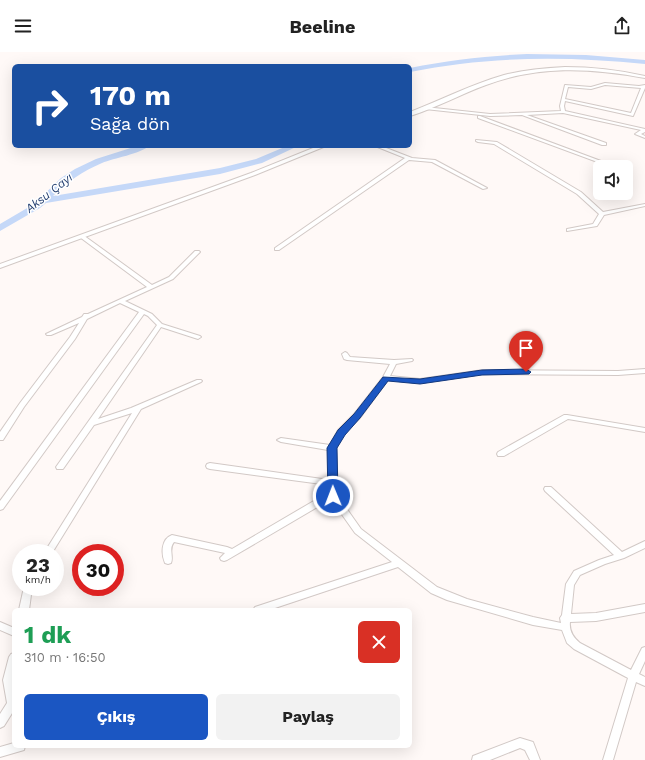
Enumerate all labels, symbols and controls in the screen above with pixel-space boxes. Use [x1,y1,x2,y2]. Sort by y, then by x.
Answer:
icon: menu [12,15,34,37]
icon: share [611,15,633,37]
text: Beeline [290,16,355,37]
text: 170 m [90,79,171,112]
icon: right [24,80,76,132]
text: Sağa dön [90,113,170,134]
map controls [593,160,633,200]
button: sound [593,160,633,200]
water label: Aksu Çayı [22,170,75,216]
pin [509,331,543,372]
icon: arrive [515,337,537,359]
position arrow [312,475,354,517]
speed limit sign: 30 [72,544,124,596]
text: 23 [26,553,50,577]
text: km/h [25,574,51,585]
text: 1 dk [24,621,71,649]
button: close [358,621,400,663]
text: 310 m · 16:50 [24,650,106,665]
button: Çıkış [24,694,208,740]
button: Paylaş [216,694,400,740]

